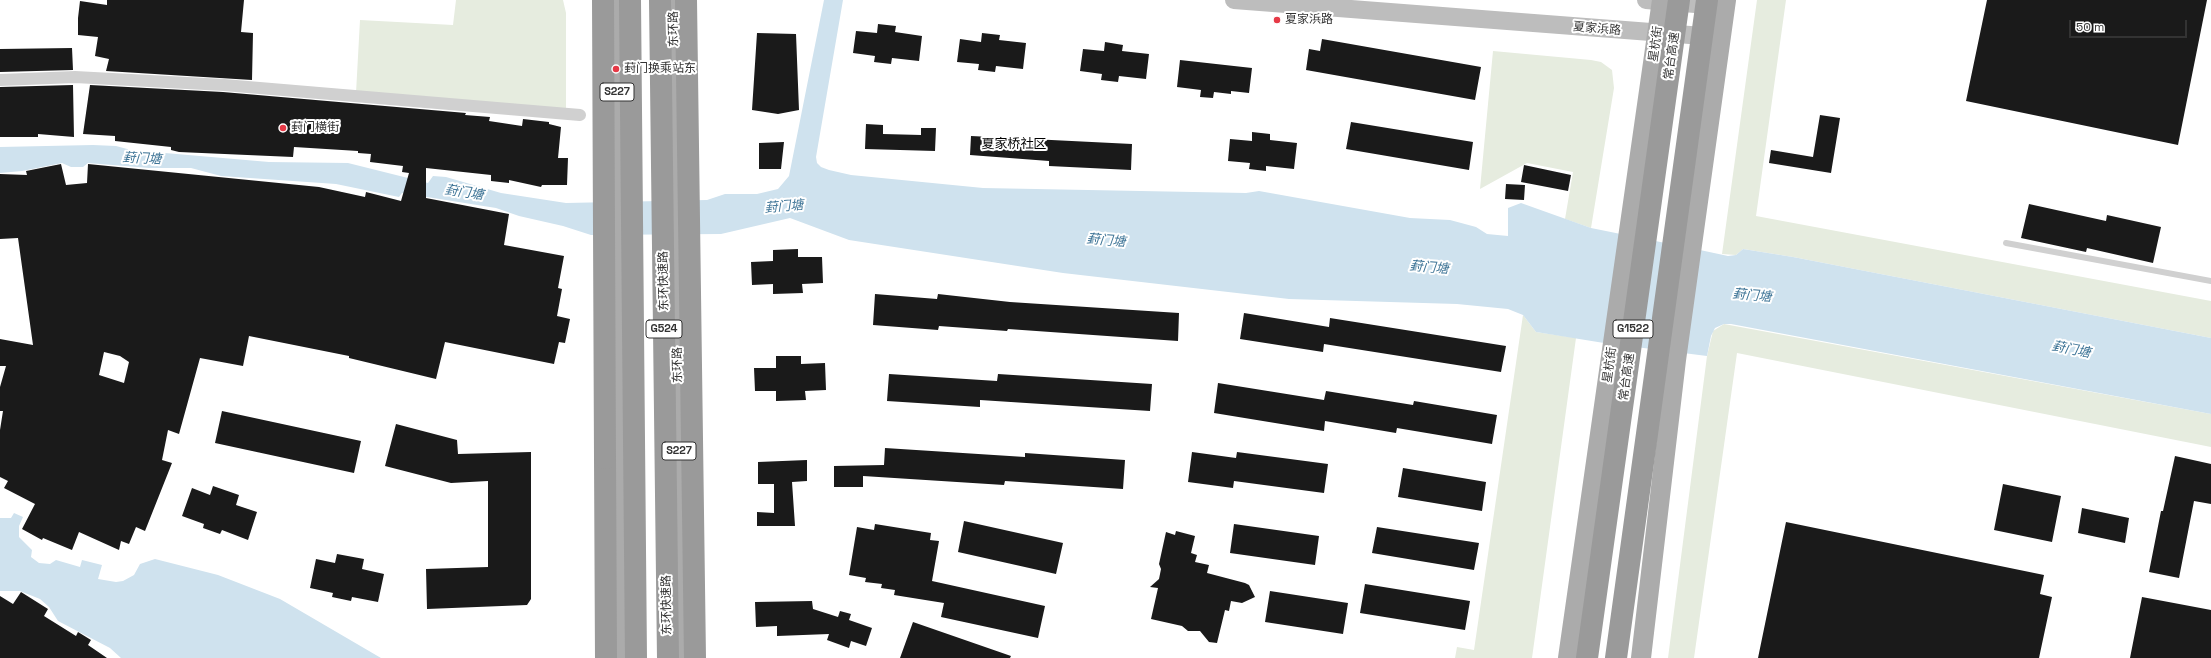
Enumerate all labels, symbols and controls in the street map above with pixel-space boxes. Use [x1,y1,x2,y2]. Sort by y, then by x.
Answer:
street label: 东环路 [666,11,682,47]
scale bar [2071,12,2189,38]
place label: 夏家浜路 [1285,13,1333,27]
marker: 夏家浜路 [1272,15,1282,25]
text: 50 m [2076,19,2104,35]
street label: 夏家浜路 [1572,20,1622,38]
street label: 星杭街 [1646,25,1666,63]
street label: 常台高速 [1662,31,1682,81]
place label: 葑门换乘站东 [624,62,696,76]
marker: 葑门换乘站东 [611,64,621,74]
road number: S227 [600,83,634,101]
place label: 葑门横街 [291,121,339,135]
marker: 葑门横街 [278,123,288,133]
district label: 夏家桥社区 [982,136,1046,152]
water label: 葑门塘 [122,150,162,168]
water label: 葑门塘 [444,183,484,203]
water label: 葑门塘 [764,198,804,216]
water label: 葑门塘 [1086,232,1126,250]
street label: 东环快速路 [656,251,672,311]
water label: 葑门塘 [1409,259,1449,277]
water label: 葑门塘 [1732,287,1772,305]
road number: G524 [646,320,682,338]
road number: G1522 [1613,320,1653,338]
water label: 葑门塘 [2050,339,2092,361]
street label: 星杭街 [1600,346,1620,384]
street label: 东环路 [670,347,686,383]
street label: 常台高速 [1617,352,1637,402]
road number: S227 [662,442,696,460]
street label: 东环快速路 [659,575,675,635]

